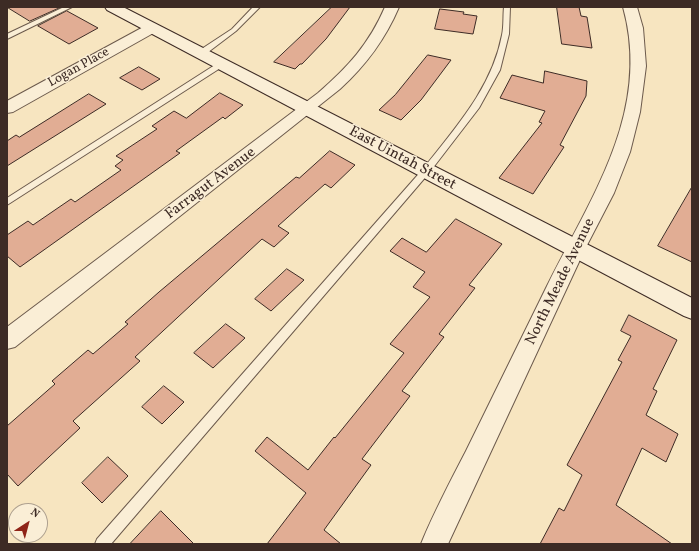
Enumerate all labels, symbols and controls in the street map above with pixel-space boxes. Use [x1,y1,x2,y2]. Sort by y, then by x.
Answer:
street label: Logan Place [46,45,112,91]
street label: East Uintah Street [345,123,459,195]
street label: Farragut Avenue [162,144,260,224]
street label: North Meade Avenue [523,216,599,348]
north arrow [8,503,48,543]
text: N [27,505,42,522]

